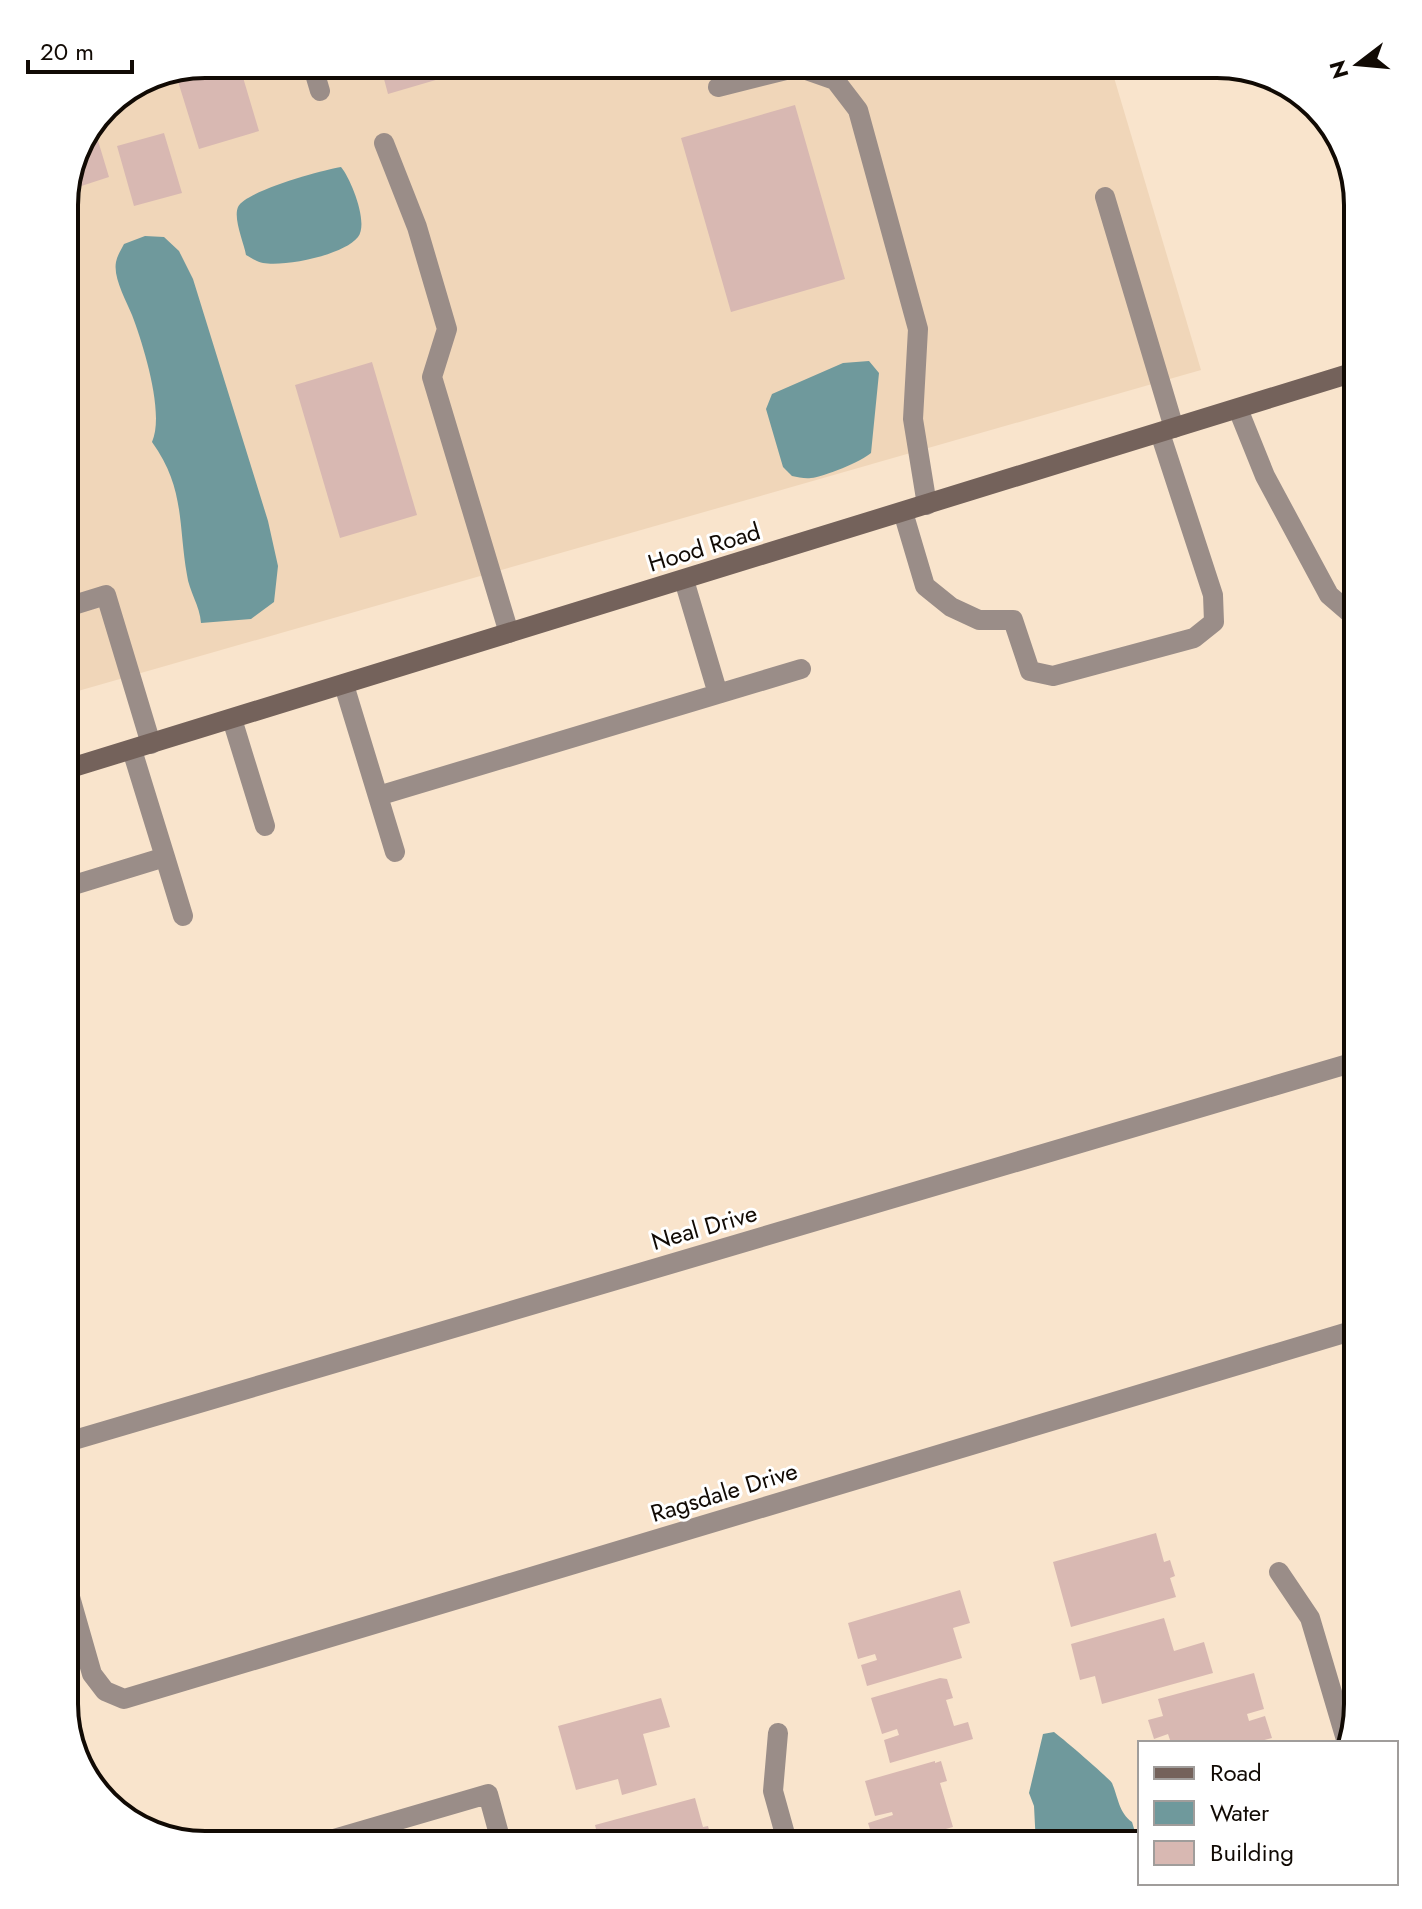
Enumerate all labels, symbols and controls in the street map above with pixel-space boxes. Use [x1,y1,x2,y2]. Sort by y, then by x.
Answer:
scale bar [28,24,132,74]
north arrow [1318,24,1398,104]
text: 20 m [40,34,94,69]
text: N [1321,57,1357,82]
street label: Hood Road [643,513,765,581]
street label: Neal Drive [647,1195,761,1259]
street label: Ragsdale Drive [646,1453,802,1531]
legend [1138,1741,1398,1885]
text: Road [1210,1755,1262,1790]
text: Water [1210,1795,1270,1830]
text: Building [1210,1835,1294,1870]

